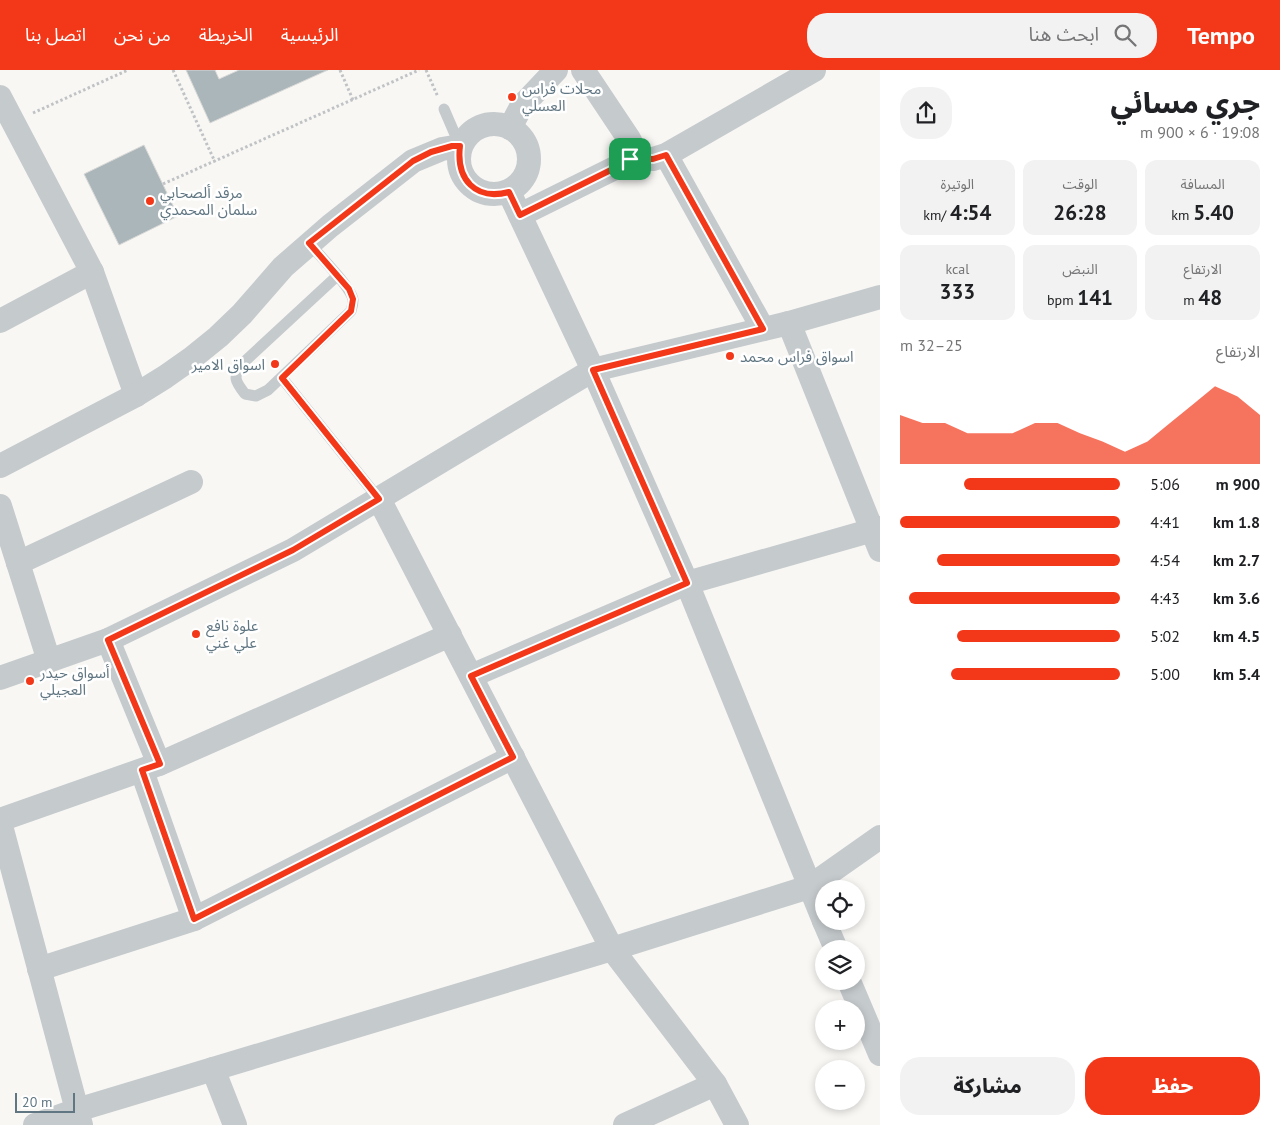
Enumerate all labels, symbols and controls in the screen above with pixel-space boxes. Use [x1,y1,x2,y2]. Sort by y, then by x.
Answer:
search box [807,13,1157,58]
text: Tempo [1187,20,1255,51]
icon: search [1111,21,1139,49]
text: ابحث هنا [1029,22,1099,46]
text: اتصل بنا [25,23,86,46]
text: من نحن [114,23,171,46]
text: الخريطة [199,23,253,46]
text: الرئيسية [281,23,339,46]
place label: محلات فراس العسلي [522,79,601,117]
text: جري مسائي [1111,84,1260,121]
button: share [900,87,952,139]
marker: محلات فراس العسلي [506,91,518,103]
text: 19:08 · 6 × 900 m [1140,122,1260,142]
pin [609,138,651,180]
icon: arrive [616,145,644,173]
text: الوتيرة [941,175,974,193]
text: الوقت [1062,175,1098,193]
text: المسافة [1181,175,1225,193]
place label: مرقد ألصحابي سلمان المحمدي [160,183,258,221]
marker: مرقد ألصحابي سلمان المحمدي [144,195,156,207]
text: 4:54 [950,199,991,226]
text: 26:28 [1053,199,1107,226]
text: 5.40 [1193,199,1234,226]
text: /km [923,206,950,224]
text: km [1171,206,1193,224]
text: kcal [945,260,969,278]
text: النبض [1062,260,1098,278]
text: الارتفاع [1183,260,1222,278]
text: 333 [939,278,975,305]
text: 141 [1077,284,1113,311]
text: 48 [1198,284,1222,311]
text: bpm [1047,291,1077,309]
text: m [1183,291,1198,309]
text: 25–32 m [900,335,963,355]
text: الارتفاع [1216,341,1260,361]
place label: اسواق فراس محمد [740,347,854,366]
marker: اسواق فراس محمد [724,350,736,362]
place label: اسواق الامير [191,355,265,374]
marker: اسواق الامير [269,358,281,370]
text: 5:06 [1150,474,1180,494]
text: 900 m [1216,474,1260,494]
text: 4:41 [1150,512,1180,532]
text: 1.8 km [1213,512,1260,532]
text: 4:54 [1150,550,1180,570]
text: 2.7 km [1213,550,1260,570]
text: 4:43 [1150,588,1180,608]
text: 3.6 km [1213,588,1260,608]
place label: علوة نافع علي غني [206,616,259,654]
text: 5:02 [1150,626,1180,646]
text: 4.5 km [1213,626,1260,646]
marker: علوة نافع علي غني [190,628,202,640]
place label: أسواق حيدر العجيلي [39,663,110,701]
text: 5:00 [1150,664,1180,684]
text: 5.4 km [1213,664,1260,684]
marker: أسواق حيدر العجيلي [24,675,36,687]
map controls [815,880,865,1110]
button: locate [815,880,865,930]
button: layers [815,940,865,990]
button: + [815,1000,865,1050]
button: مشاركة [900,1057,1075,1115]
button: حفظ [1085,1057,1260,1115]
button: − [815,1060,865,1110]
scale bar [15,1090,75,1113]
text: 20 m [22,1093,52,1111]

